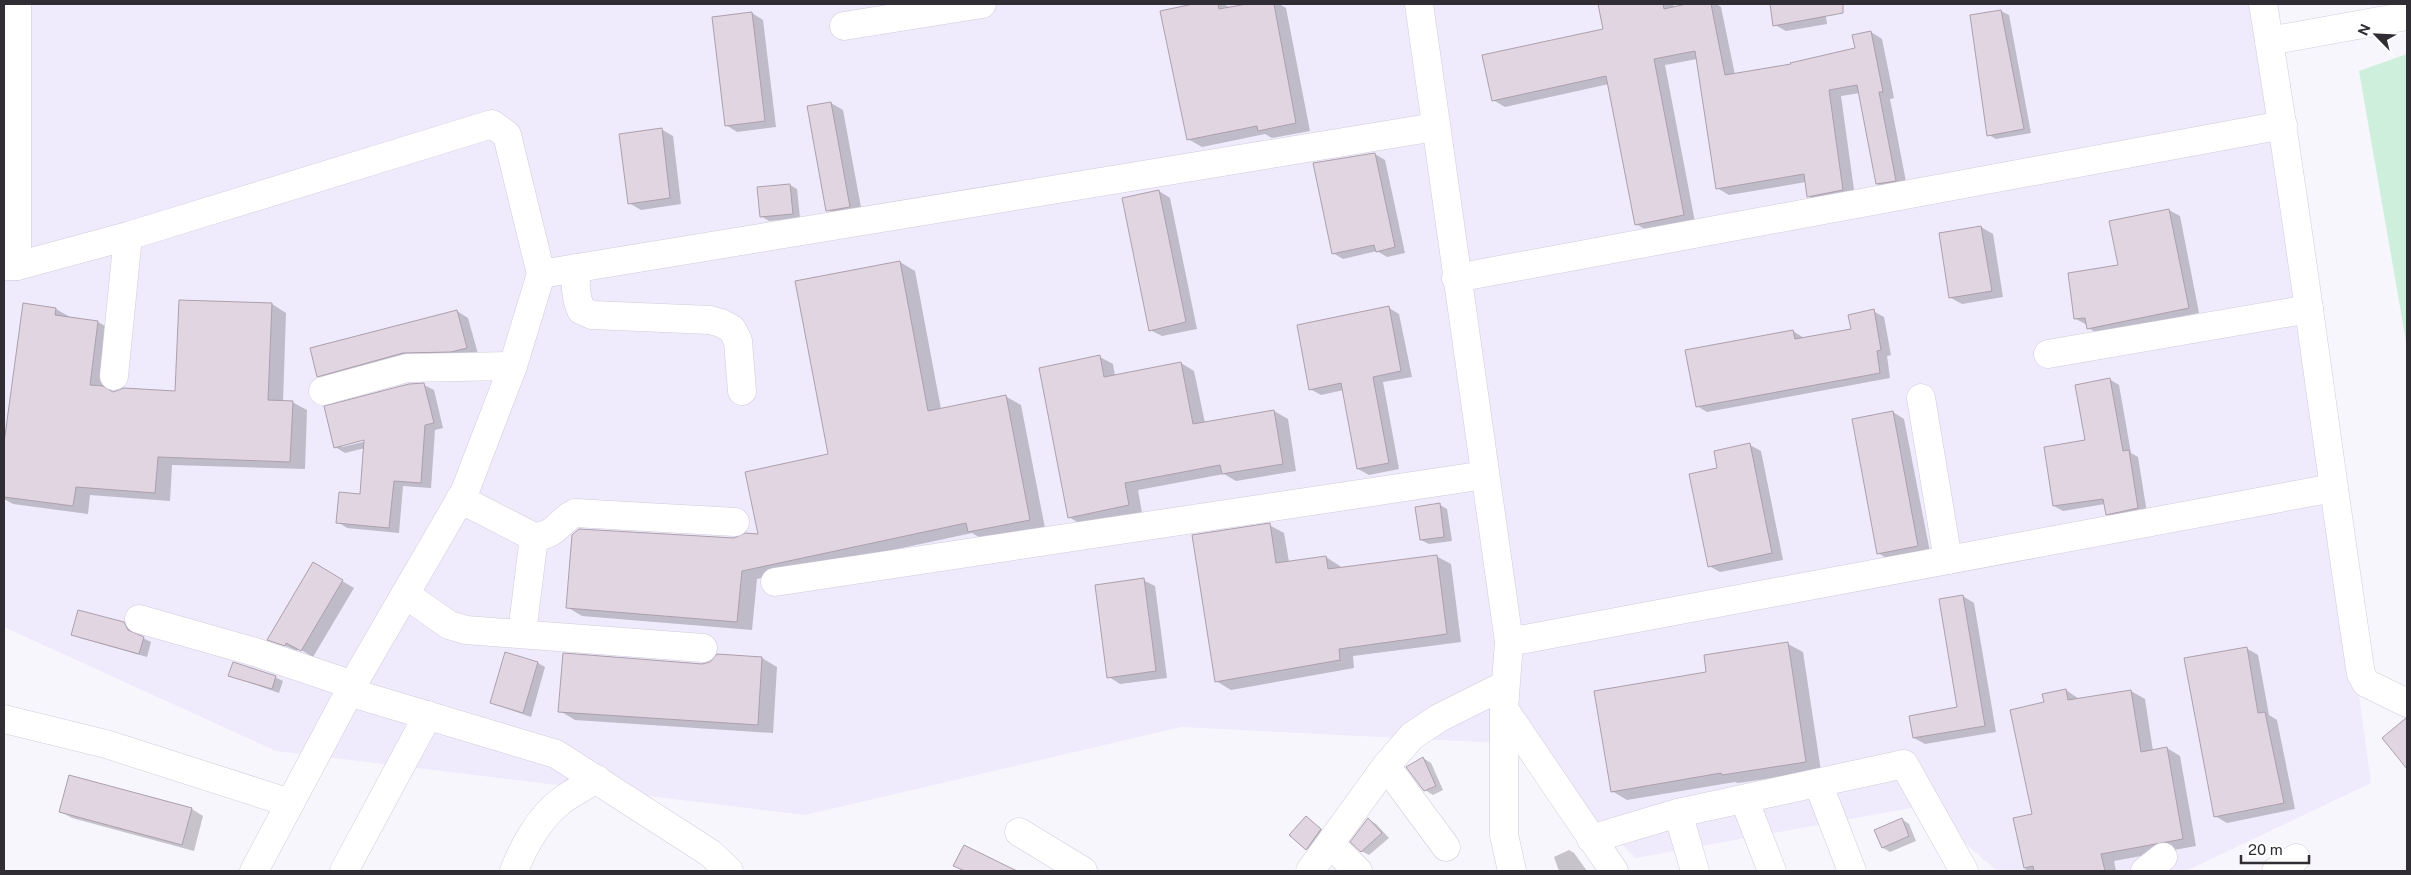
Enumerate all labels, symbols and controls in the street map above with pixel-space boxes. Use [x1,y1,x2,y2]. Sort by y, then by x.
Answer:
north arrow [2351,10,2401,60]
text: N [2355,21,2374,38]
scale bar [2241,832,2308,864]
text: 20 m [2248,841,2283,858]

